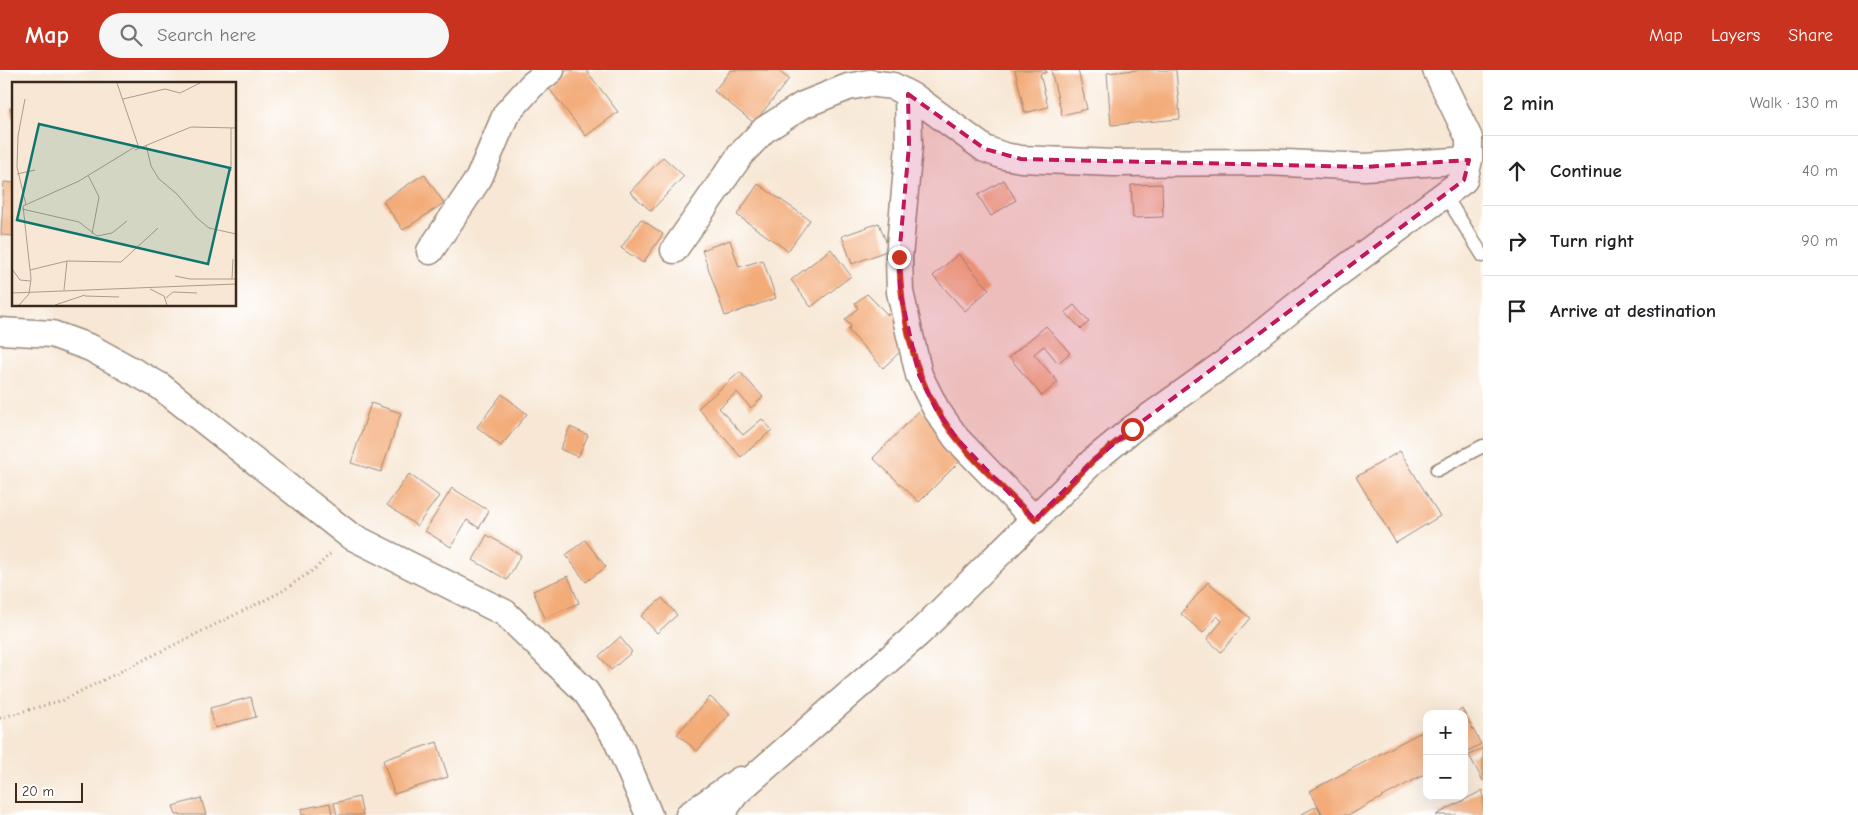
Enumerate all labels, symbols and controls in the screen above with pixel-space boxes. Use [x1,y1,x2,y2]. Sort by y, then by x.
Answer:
search box [99,13,449,58]
text: Map [25,21,69,49]
icon: search [117,21,145,49]
text: Search here [157,24,256,46]
text: Map [1649,25,1683,46]
text: Layers [1711,25,1760,46]
text: Share [1788,25,1833,46]
inset map [12,82,236,306]
text: 2 min [1503,91,1554,115]
text: Walk · 130 m [1749,94,1838,112]
icon: ahead [1503,157,1531,185]
text: Continue [1550,160,1622,182]
text: 40 m [1802,162,1838,180]
icon: right [1503,227,1531,255]
text: Turn right [1550,230,1634,252]
text: 90 m [1801,232,1838,250]
route end [888,246,911,269]
icon: arrive [1503,297,1531,325]
text: Arrive at destination [1550,300,1716,322]
route start [1121,418,1144,441]
map controls [1423,710,1468,800]
button: + [1423,710,1468,755]
button: − [1423,755,1468,800]
scale bar [15,780,82,803]
text: 20 m [22,783,54,800]

